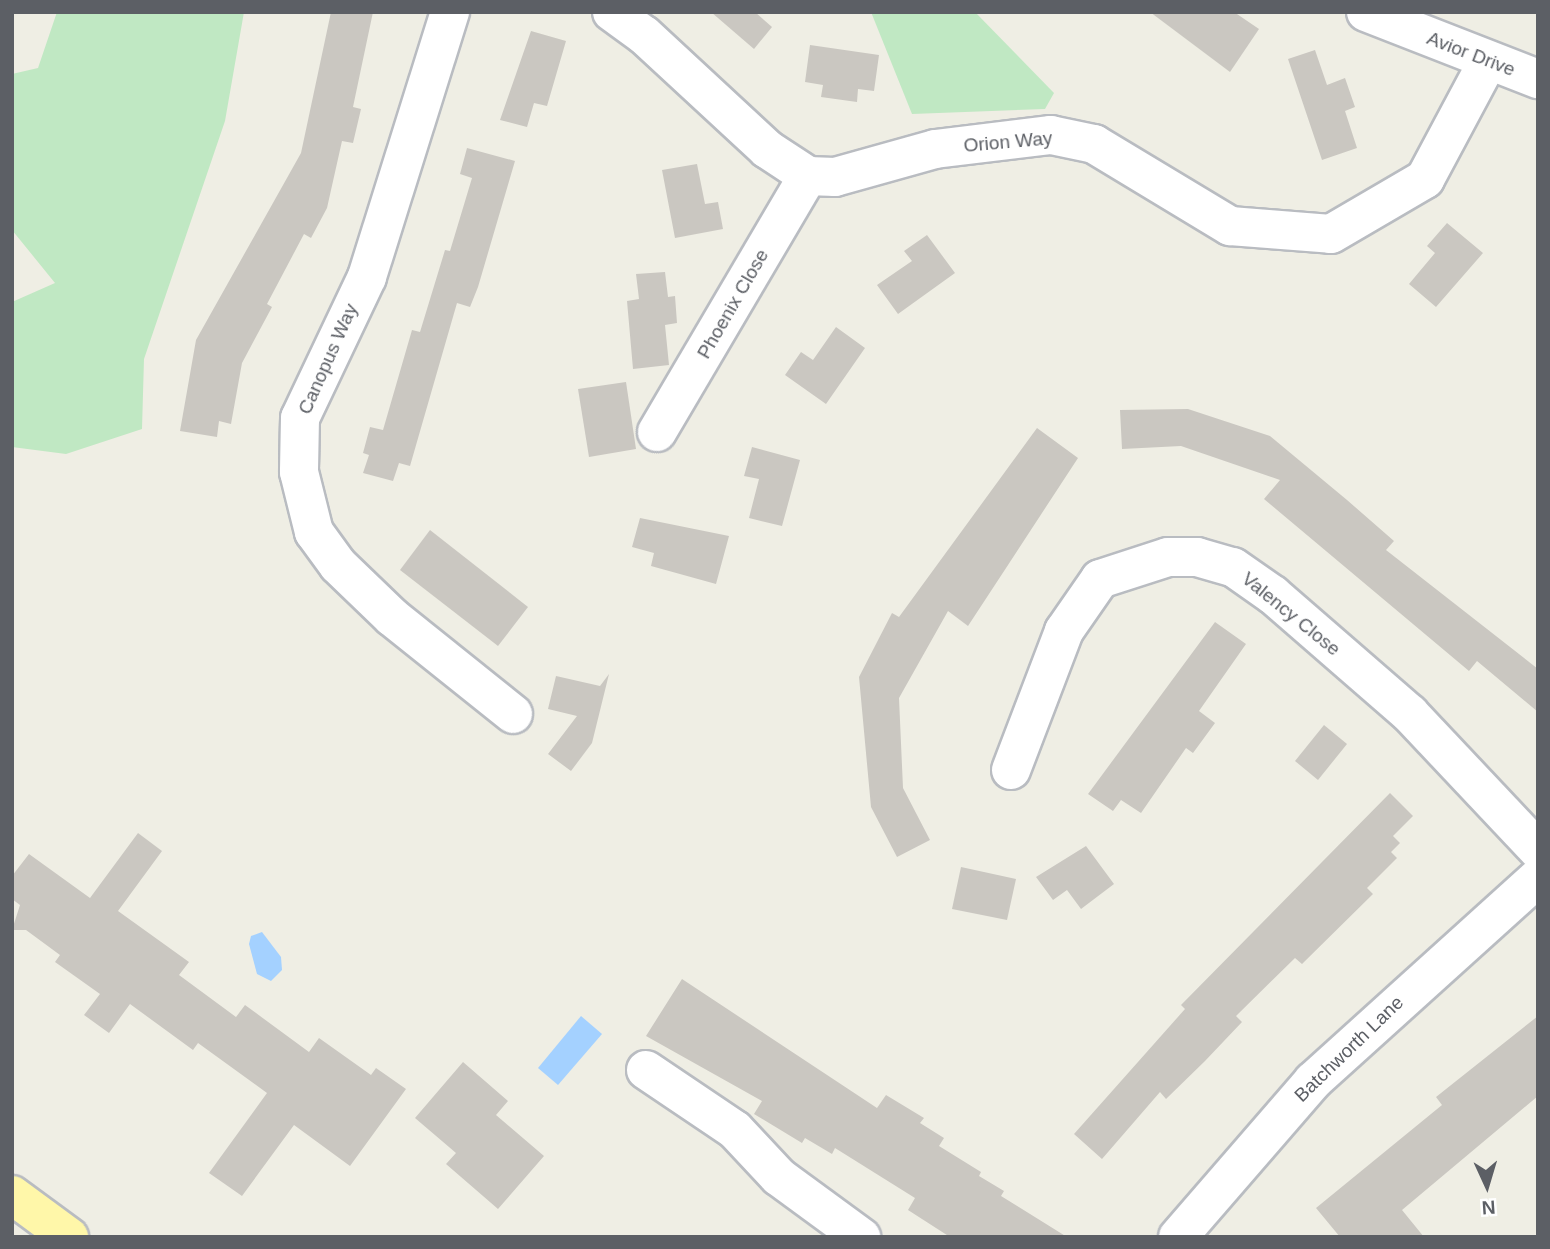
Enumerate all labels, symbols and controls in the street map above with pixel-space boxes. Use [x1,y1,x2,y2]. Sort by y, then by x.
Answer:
street label: Avior Drive [1424,27,1518,81]
street label: Orion Way [963,127,1053,157]
street label: Phoenix Close [692,245,774,363]
street label: Canopus Way [293,300,363,418]
street label: Valency Close [1237,567,1345,661]
street label: Batchworth Lane [1290,991,1408,1107]
north arrow [1452,1151,1522,1221]
text: N [1481,1196,1496,1218]

